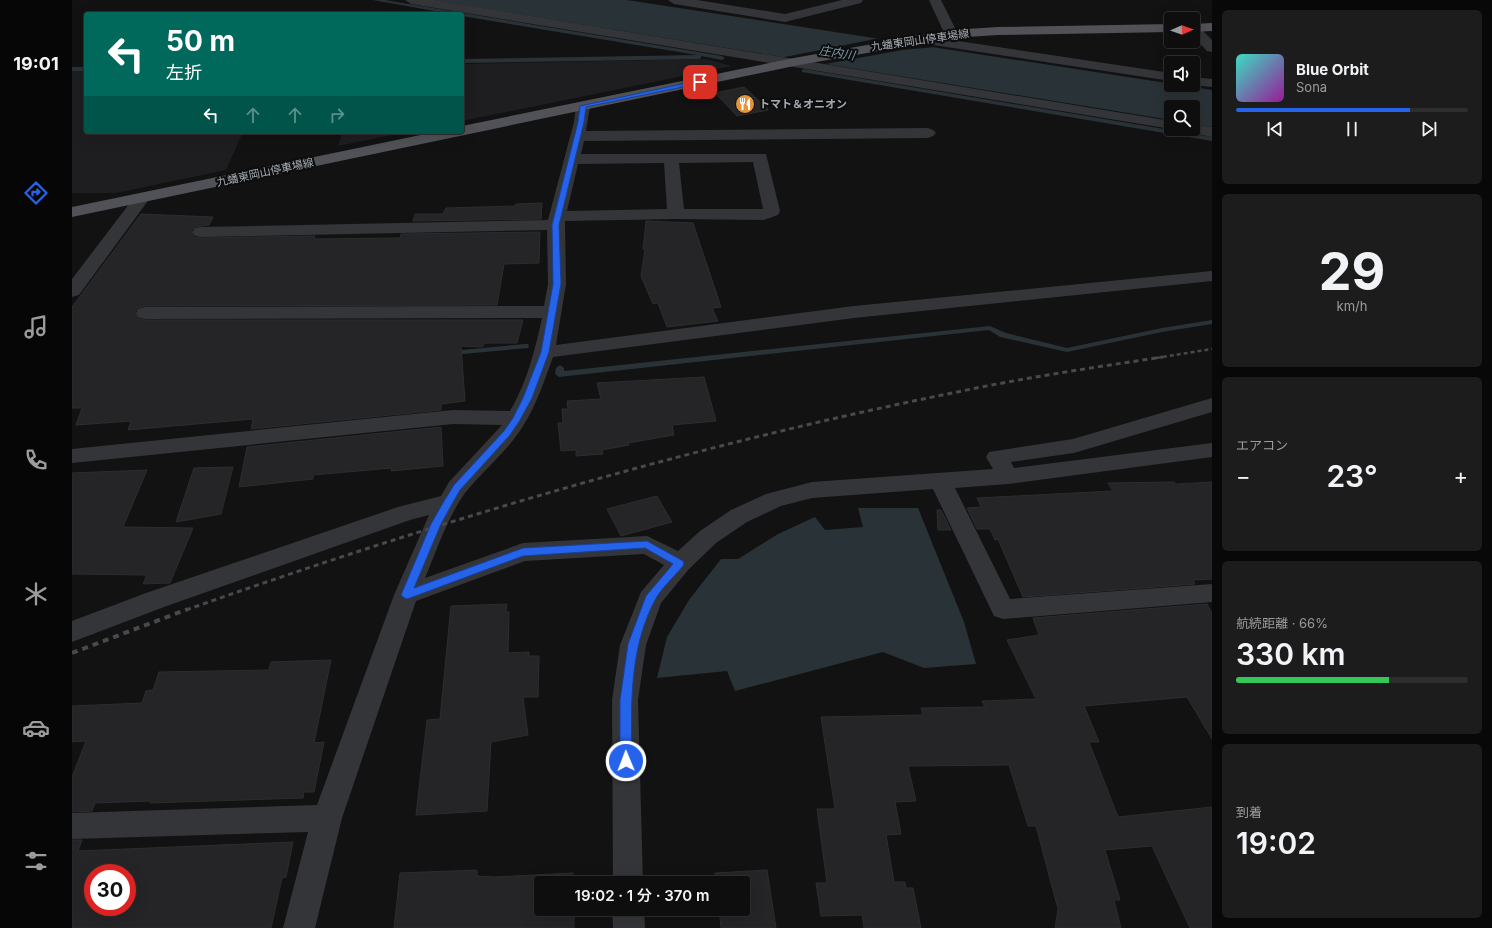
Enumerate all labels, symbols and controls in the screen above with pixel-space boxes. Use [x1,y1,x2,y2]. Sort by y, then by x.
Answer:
north arrow [1164,12,1200,48]
map controls [1164,12,1200,136]
text: 50 m [166,24,235,58]
street label: 九蟠東岡山停車場線 [870,26,970,54]
icon: left [100,28,152,80]
water label: 庄内川 [818,42,858,63]
text: 19:01 [13,53,59,74]
button: sound [1164,56,1200,92]
text: Blue Orbit [1296,60,1369,79]
text: 左折 [166,62,202,83]
pin [683,65,717,99]
icon: arrive [689,71,711,93]
text: Sona [1296,79,1327,95]
restaurant icon: トマト＆オニオン [734,93,756,115]
place label: トマト＆オニオン [759,97,847,111]
button: search [1164,100,1200,136]
icon: left [200,104,222,126]
icon: ahead [242,104,264,126]
icon: ahead [284,104,306,126]
icon: right [326,104,348,126]
icon: previous [1264,118,1286,140]
icon: pause [1341,118,1363,140]
icon: next [1418,118,1440,140]
street label: 九蟠東岡山停車場線 [215,155,315,189]
icon: directions [22,179,50,207]
text: 29 [1319,240,1385,303]
text: km/h [1337,298,1367,314]
icon: music [22,313,50,341]
text: エアコン [1236,437,1288,453]
icon: phone [22,446,50,474]
text: 23° [1326,458,1378,494]
text: − [1236,463,1251,489]
text: + [1453,463,1468,489]
icon: climate [22,580,50,608]
text: 航続距離 · 66% [1236,615,1328,631]
text: 330 km [1236,636,1346,672]
icon: car [22,714,50,742]
position arrow [605,740,647,782]
text: 到着 [1236,804,1262,820]
text: 19:02 [1236,825,1316,861]
icon: filters [22,847,50,875]
speed limit sign: 30 [84,864,136,916]
text: 19:02 · 1 分 · 370 m [575,886,709,905]

